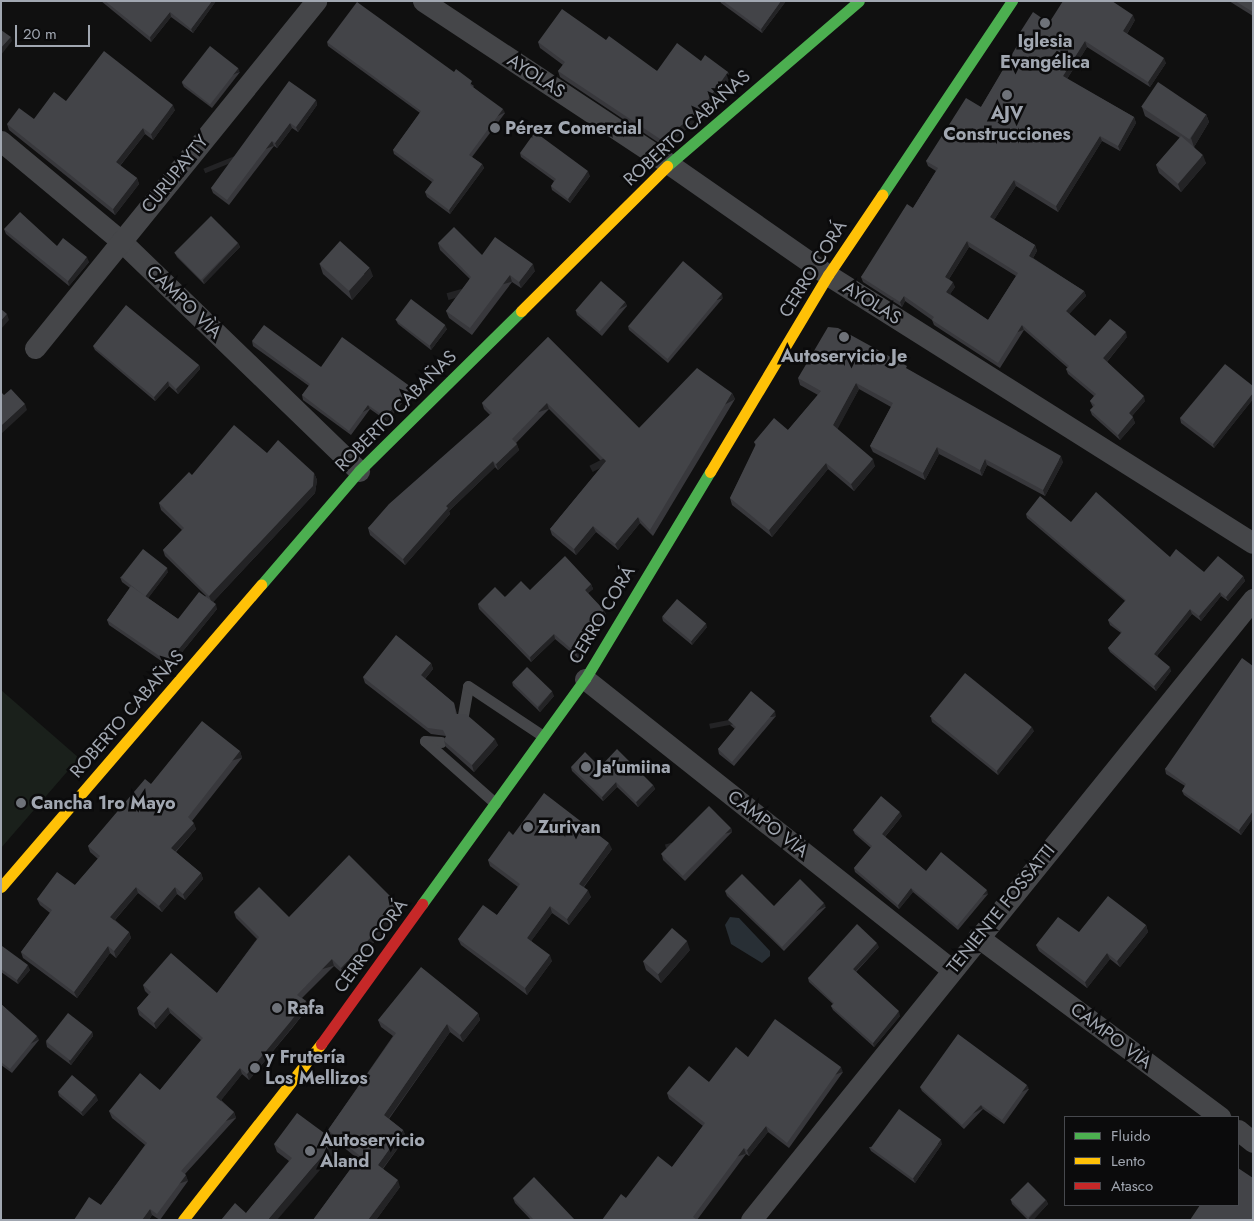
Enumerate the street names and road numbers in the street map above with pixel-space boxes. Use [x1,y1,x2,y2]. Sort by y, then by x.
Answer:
street label: AYOLAS [503,49,569,103]
street label: ROBERTO CABAÑAS [619,66,755,190]
street label: CURUPAYTY [137,131,213,217]
street label: CERRO CORÁ [775,216,851,322]
street label: CAMPO VÌA [142,261,226,343]
street label: AYOLAS [839,277,905,329]
street label: ROBERTO CABAÑAS [331,346,461,476]
street label: CERRO CORÁ [564,562,640,668]
street label: ROBERTO CABAÑAS [65,646,189,782]
street label: CAMPO VÌA [723,786,813,862]
street label: TENIENTE FOSSATTI [942,840,1060,978]
street label: CERRO CORÁ [330,895,412,997]
street label: CAMPO VÌA [1066,998,1156,1074]

